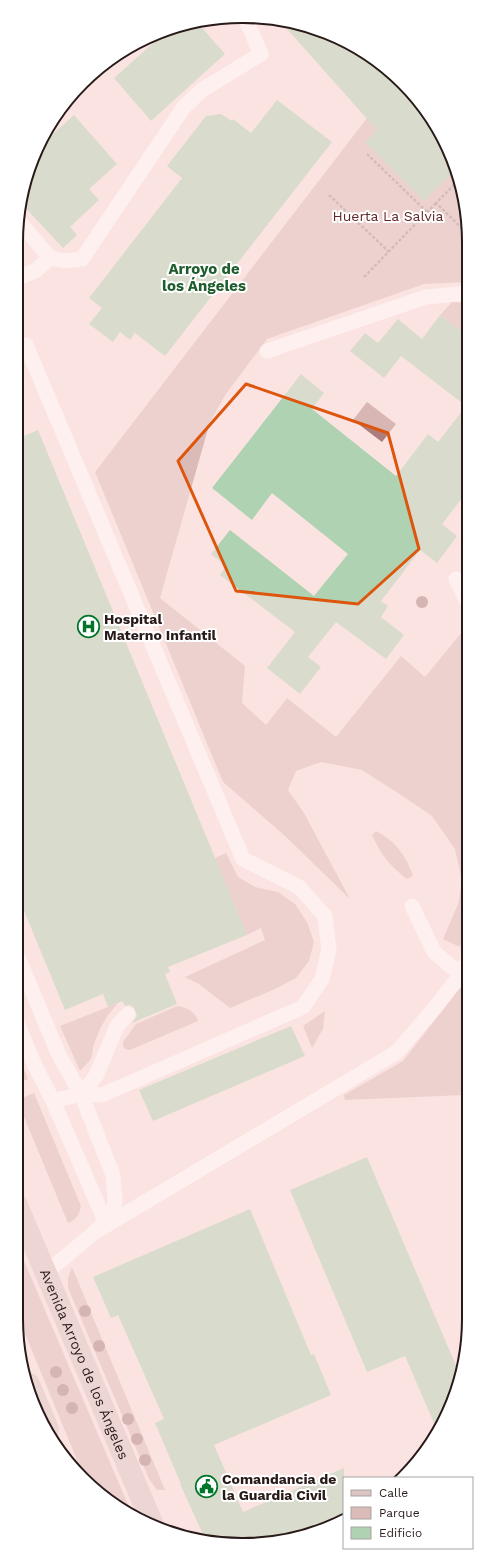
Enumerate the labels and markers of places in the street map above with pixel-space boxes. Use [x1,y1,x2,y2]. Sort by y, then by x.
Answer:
place label: Hospital Materno Infantil [104,611,216,643]
hospital icon: Hospital Materno Infantil [76,614,102,640]
place label: Comandancia de la Guardia Civil [222,1471,336,1503]
public building icon: Comandancia de la Guardia Civil [193,1474,219,1500]

